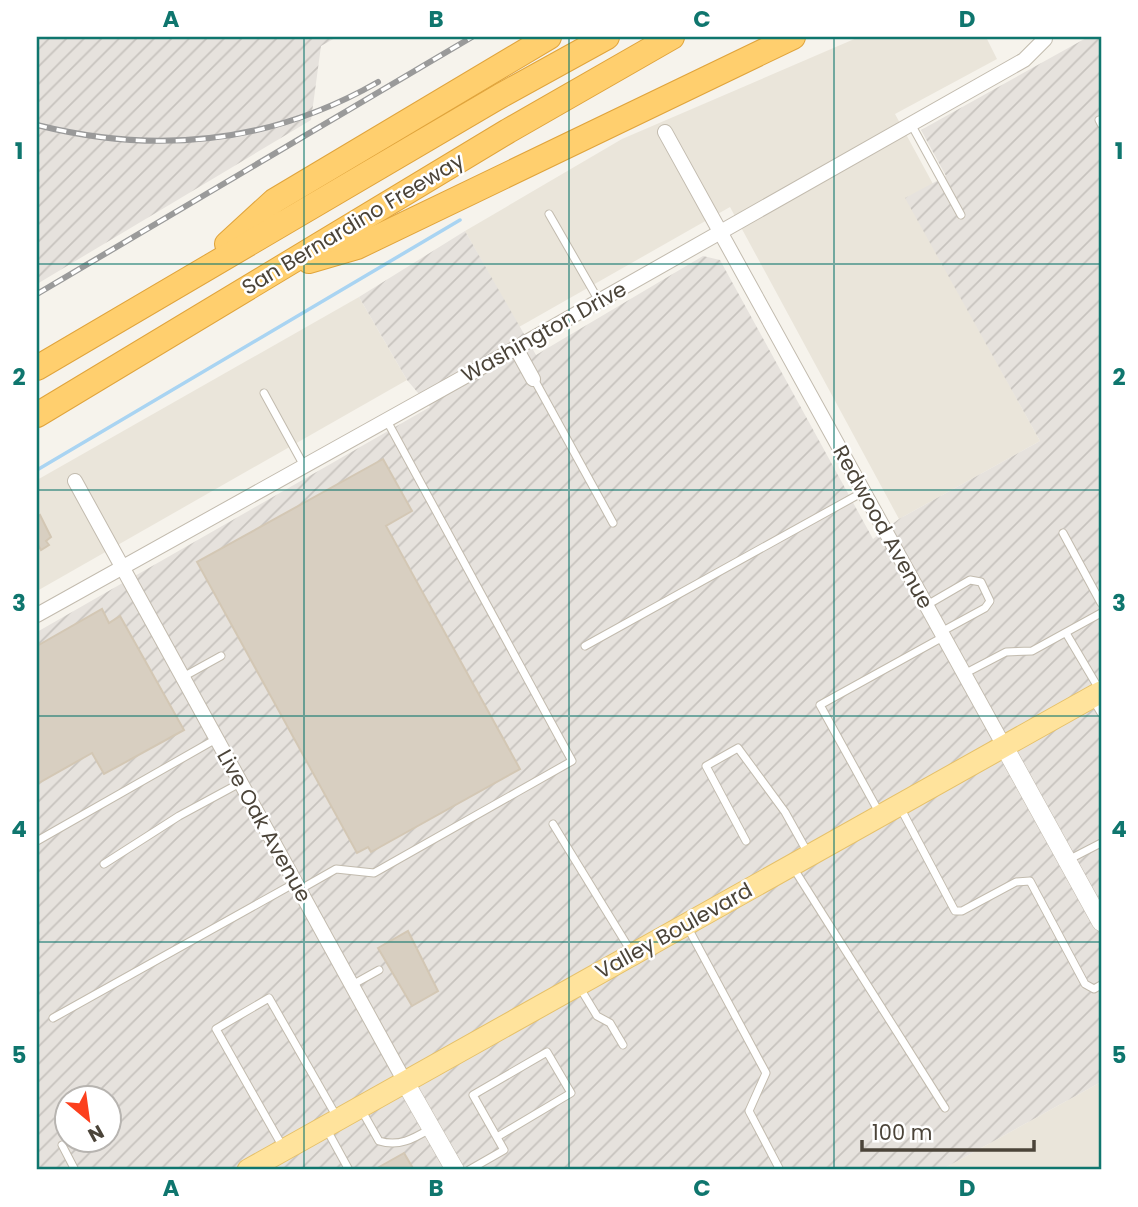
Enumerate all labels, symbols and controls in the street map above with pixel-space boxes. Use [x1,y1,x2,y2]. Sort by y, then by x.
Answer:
text: A [163,3,180,35]
text: B [428,3,444,35]
text: C [693,3,711,35]
text: D [959,3,975,35]
text: 1 [15,135,23,167]
text: 1 [1115,135,1123,167]
street label: San Bernardino Freeway [236,146,469,301]
street label: Washington Drive [456,274,632,389]
text: 2 [12,361,26,393]
text: 2 [1112,361,1126,393]
street label: Redwood Avenue [826,440,940,614]
text: 3 [12,587,26,619]
text: 3 [1112,587,1126,619]
street label: Live Oak Avenue [210,744,318,907]
text: 4 [11,813,27,845]
text: 4 [1111,813,1127,845]
street label: Valley Boulevard [590,875,757,986]
text: 5 [12,1039,26,1071]
text: 5 [1112,1039,1126,1071]
north arrow [52,1084,122,1154]
scale bar [862,1109,1033,1153]
text: N [83,1118,109,1149]
text: 100 m [872,1118,932,1147]
text: A [163,1172,180,1204]
text: B [428,1172,444,1204]
text: C [693,1172,711,1204]
text: D [959,1172,975,1204]

